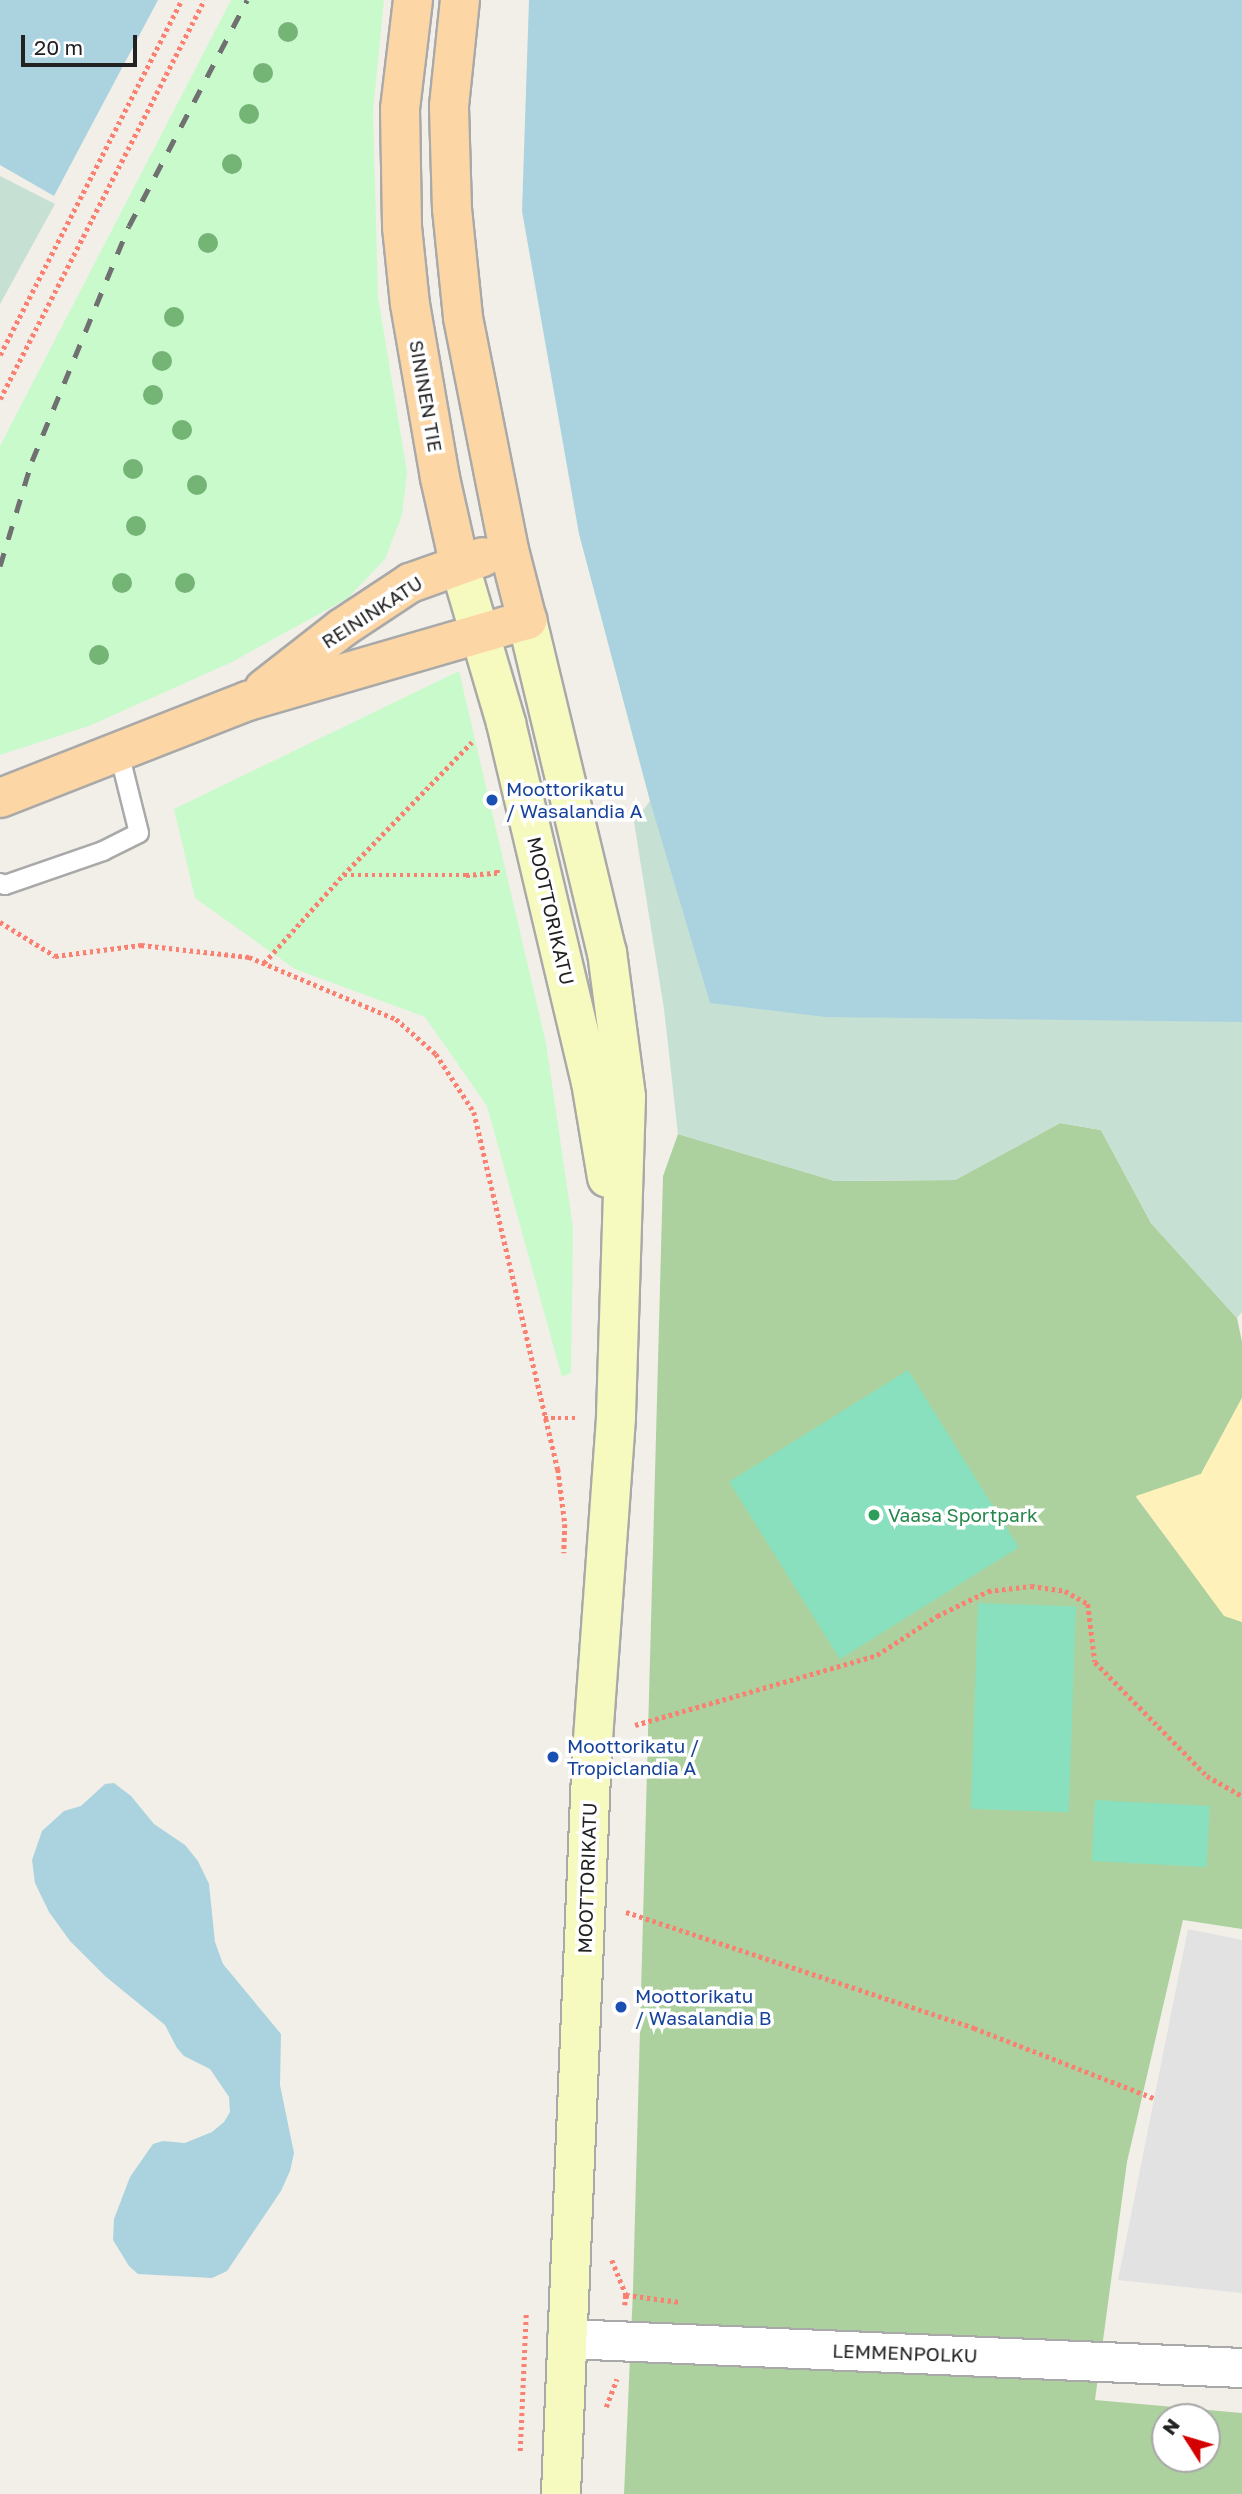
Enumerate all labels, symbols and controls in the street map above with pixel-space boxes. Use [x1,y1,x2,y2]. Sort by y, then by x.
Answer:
scale bar [24,21,140,65]
text: 20 m [34,34,83,60]
street label: SININEN TIE [405,338,447,454]
street label: REININKATU [317,571,427,653]
place label: Moottorikatu / Wasalandia A [506,778,642,822]
marker: Moottorikatu / Wasalandia A [484,792,500,808]
street label: MOOTTORIKATU [523,835,579,987]
place label: Vaasa Sportpark [888,1504,1038,1526]
marker: Vaasa Sportpark [866,1507,882,1523]
place label: Moottorikatu / Tropiclandia A [567,1735,699,1779]
marker: Moottorikatu / Tropiclandia A [545,1749,561,1765]
street label: MOOTTORIKATU [573,1802,601,1954]
place label: Moottorikatu / Wasalandia B [635,1985,771,2029]
marker: Moottorikatu / Wasalandia B [613,1999,629,2015]
street label: LEMMENPOLKU [832,2339,978,2367]
north arrow [1151,2403,1221,2473]
text: N [1157,2414,1184,2439]

